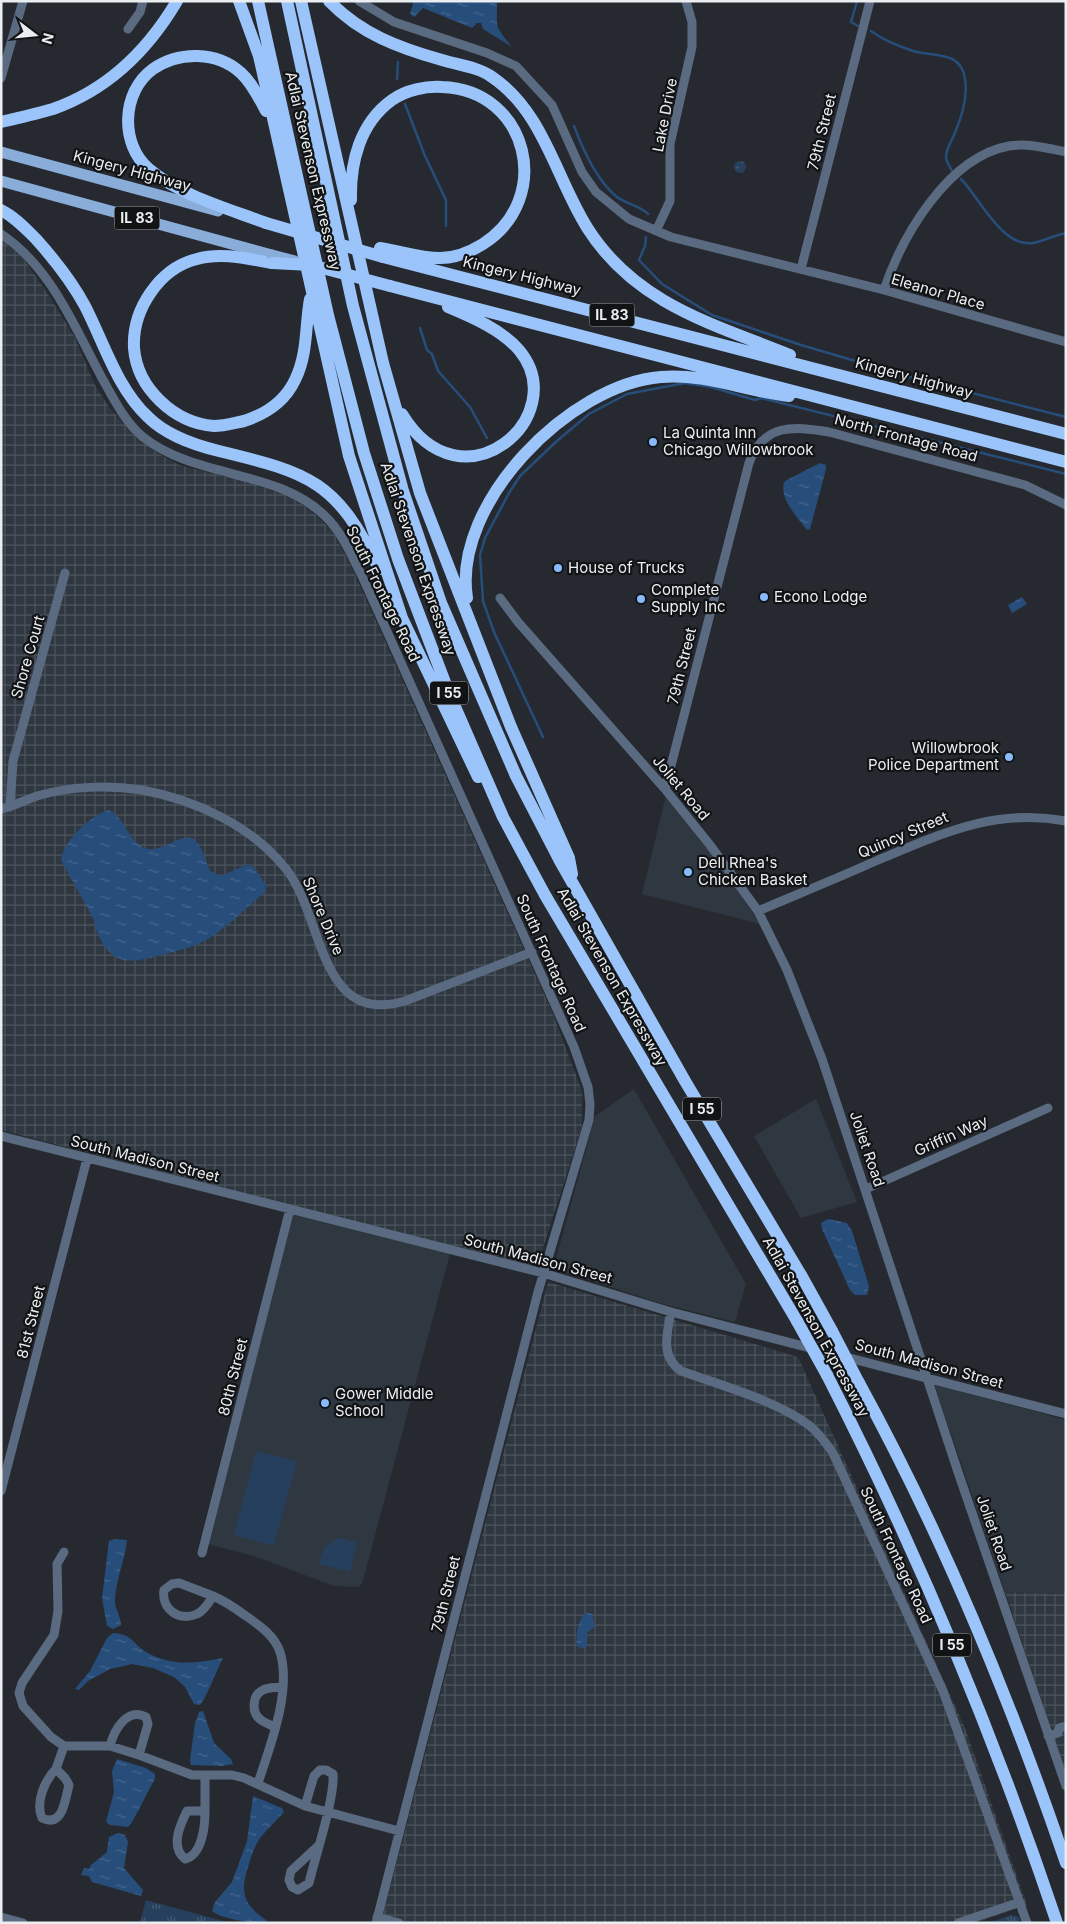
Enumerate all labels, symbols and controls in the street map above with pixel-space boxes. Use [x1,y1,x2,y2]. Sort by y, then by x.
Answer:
north arrow [10,10,60,60]
text: N [38,31,58,46]
street label: Adlai Stevenson Expressway [281,70,346,273]
street label: Lake Drive [648,76,681,154]
street label: 79th Street [803,92,840,172]
street label: Kingery Highway [71,146,194,196]
road number: IL 83 [114,207,160,230]
street label: Kingery Highway [461,252,584,300]
street label: Eleanor Place [889,269,987,314]
road number: IL 83 [590,304,634,326]
street label: Kingery Highway [853,353,976,403]
street label: North Frontage Road [832,409,980,466]
place label: La Quinta Inn Chicago Willowbrook [663,423,814,459]
marker: La Quinta Inn Chicago Willowbrook [647,436,659,448]
street label: Adlai Stevenson Expressway [376,460,461,659]
street label: South Frontage Road [342,523,425,665]
place label: House of Trucks [568,558,685,577]
marker: House of Trucks [552,562,564,574]
place label: Complete Supply Inc [651,580,726,616]
place label: Econo Lodge [774,587,867,606]
marker: Econo Lodge [758,591,770,603]
marker: Complete Supply Inc [635,593,647,605]
street label: Shore Court [7,613,48,701]
street label: 79th Street [663,626,700,706]
road number: I 55 [430,681,468,704]
place label: Willowbrook Police Department [868,738,1000,774]
street label: Joliet Road [649,751,714,824]
marker: Willowbrook Police Department [1003,751,1015,763]
street label: Quincy Street [855,807,951,862]
place label: Dell Rhea's Chicken Basket [698,853,808,889]
marker: Dell Rhea's Chicken Basket [682,866,694,878]
street label: Shore Drive [298,874,348,958]
street label: Adlai Stevenson Expressway [553,884,672,1070]
street label: South Frontage Road [512,891,590,1035]
road number: I 55 [683,1098,721,1120]
street label: Joliet Road [846,1108,889,1189]
street label: Griffin Way [911,1111,991,1160]
street label: South Madison Street [69,1131,222,1186]
street label: South Madison Street [462,1230,614,1287]
street label: Adlai Stevenson Expressway [759,1233,874,1421]
street label: 81st Street [12,1283,49,1360]
street label: South Madison Street [853,1335,1005,1392]
street label: 80th Street [214,1336,251,1418]
place label: Gower Middle School [335,1384,433,1420]
marker: Gower Middle School [319,1397,331,1409]
street label: South Frontage Road [856,1483,937,1626]
street label: Joliet Road [973,1492,1016,1573]
street label: 79th Street [427,1554,464,1634]
road number: I 55 [933,1634,971,1656]

